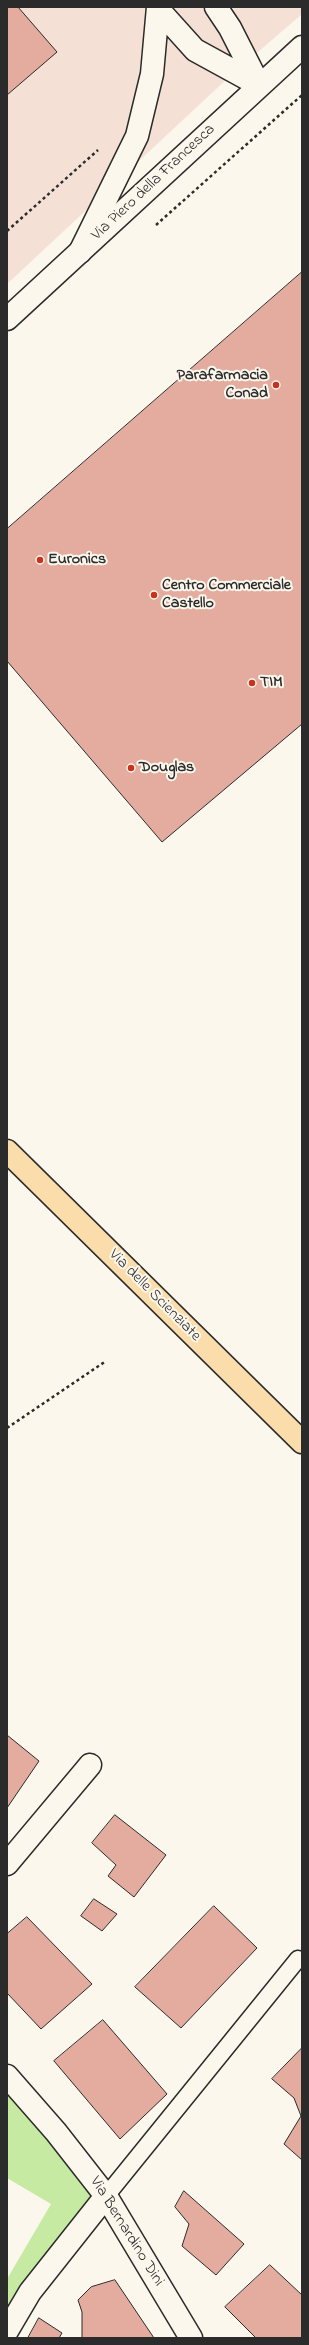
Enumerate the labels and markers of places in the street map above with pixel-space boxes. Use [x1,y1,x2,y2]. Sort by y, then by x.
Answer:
place label: Parafarmacia Conad [177,366,268,404]
marker: Parafarmacia Conad [271,380,281,390]
place label: Euronics [48,550,106,570]
marker: Euronics [35,555,45,565]
place label: Centro Commerciale Castello [162,576,291,614]
marker: Centro Commerciale Castello [149,590,159,600]
place label: TIM [260,673,283,693]
marker: TIM [247,678,257,688]
place label: Douglas [139,758,194,778]
marker: Douglas [126,763,136,773]

